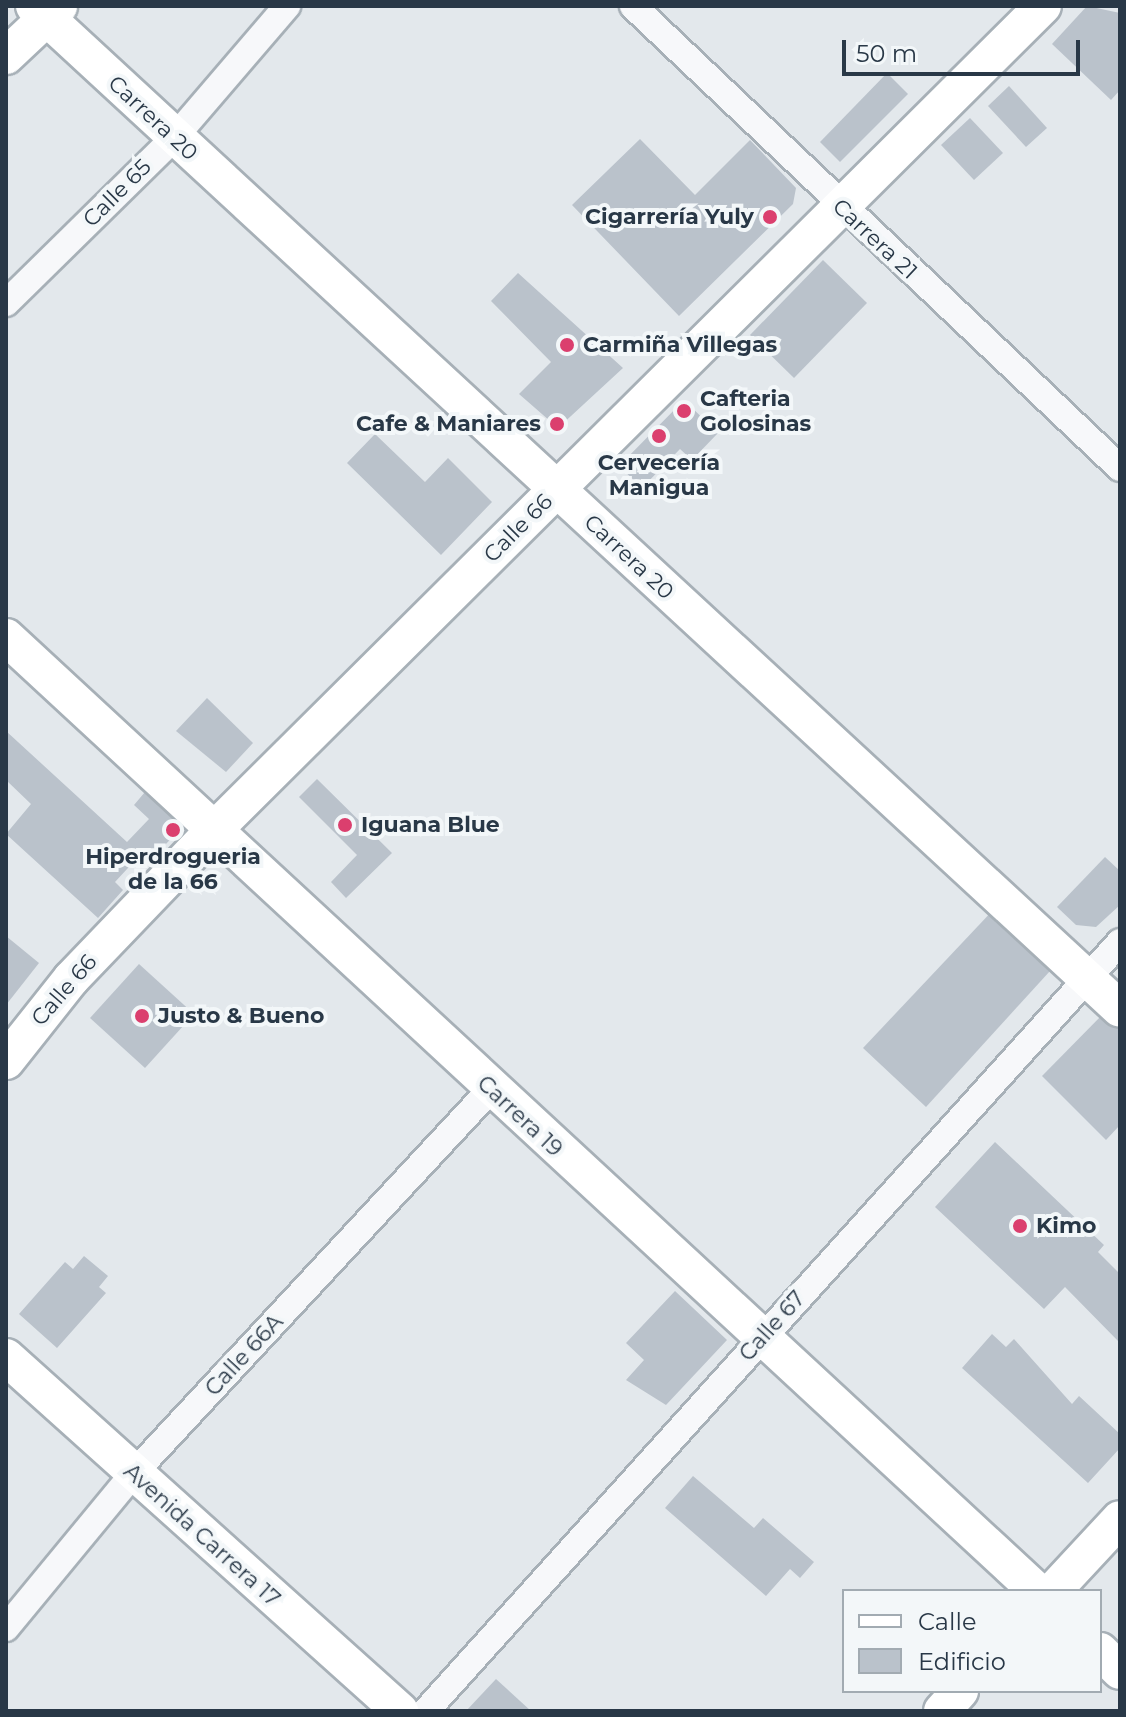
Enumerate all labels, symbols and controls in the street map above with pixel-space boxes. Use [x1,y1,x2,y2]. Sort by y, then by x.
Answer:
scale bar [846,24,1084,74]
text: 50 m [856,39,917,68]
street label: Carrera 20 [103,70,203,166]
street label: Calle 65 [78,154,156,232]
street label: Carrera 21 [827,193,923,285]
place label: Cigarrería Yuly [585,204,754,230]
marker: Cigarrería Yuly [761,208,779,226]
place label: Carmiña Villegas [583,332,777,358]
marker: Carmiña Villegas [558,336,576,354]
place label: Cafteria Golosinas [700,385,811,436]
marker: Cafteria Golosinas [675,402,693,420]
place label: Cafe & Maniares [356,411,541,437]
marker: Cafe & Maniares [548,415,566,433]
marker: Cervecería Manigua [650,427,668,445]
place label: Cervecería Manigua [598,449,720,500]
street label: Calle 66 [478,488,558,568]
street label: Carrera 20 [579,509,679,605]
place label: Iguana Blue [361,812,500,838]
marker: Iguana Blue [336,816,354,834]
marker: Hiperdrogueria de la 66 [164,821,182,839]
place label: Hiperdrogueria de la 66 [85,843,261,894]
street label: Calle 66 [26,949,102,1031]
place label: Justo & Bueno [158,1003,324,1029]
marker: Justo & Bueno [133,1007,151,1025]
street label: Carrera 19 [472,1070,568,1162]
place label: Kimo [1036,1213,1096,1239]
marker: Kimo [1011,1217,1029,1235]
street label: Calle 67 [734,1285,810,1367]
street label: Calle 66A [200,1309,288,1401]
street label: Avenida Carrera 17 [118,1458,286,1612]
legend [842,1589,1102,1693]
text: Calle [918,1607,976,1636]
text: Edificio [918,1647,1006,1676]

